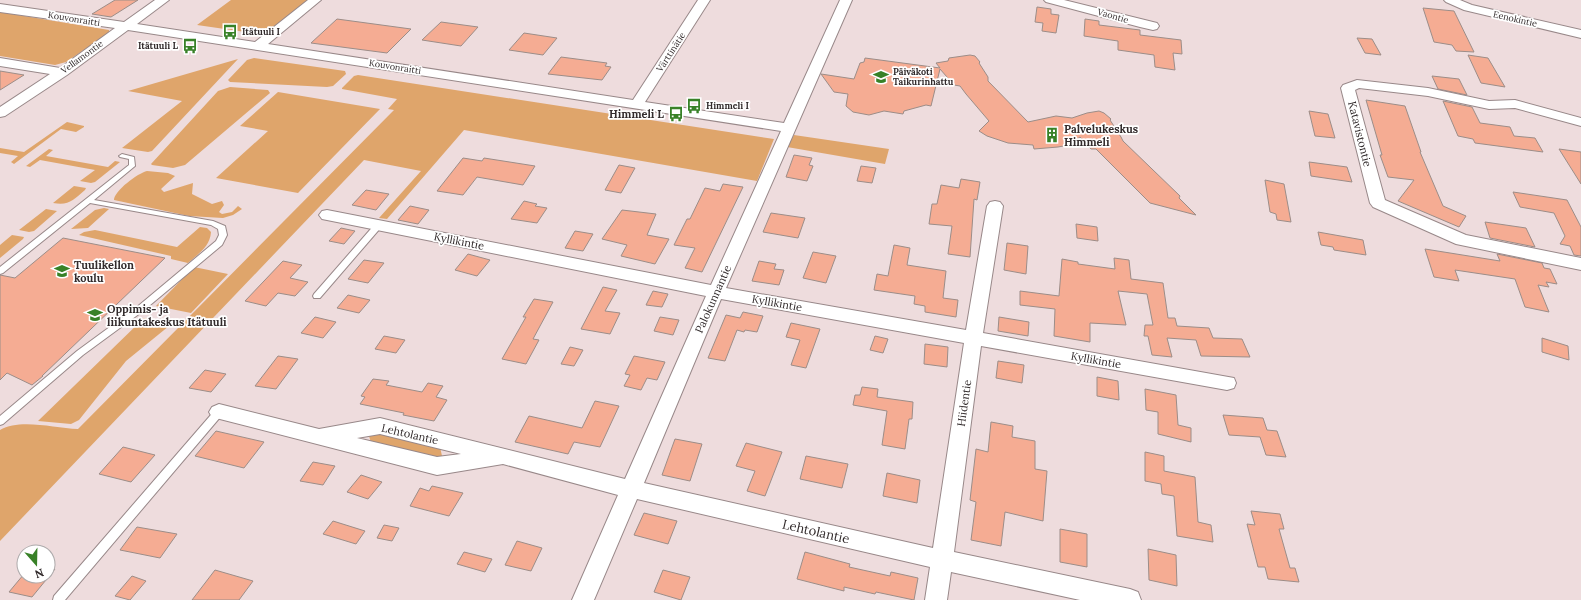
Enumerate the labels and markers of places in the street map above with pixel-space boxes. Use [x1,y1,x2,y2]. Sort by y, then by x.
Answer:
bus stop icon: Itätuuli I [221,23,239,41]
place label: Itätuuli I [242,26,281,37]
bus stop icon: Itätuuli L [181,37,199,55]
place label: Itätuuli L [138,40,179,51]
place label: Päiväkoti Taikurinhattu [893,66,954,87]
school or university icon: Päiväkoti Taikurinhattu [872,68,890,86]
bus stop icon: Himmeli I [685,97,703,115]
place label: Himmeli I [706,100,750,111]
bus stop icon: Himmeli L [667,105,685,123]
place label: Himmeli L [609,107,664,121]
place label: Palvelukeskus Himmeli [1064,122,1138,149]
building icon: Palvelukeskus Himmeli [1043,126,1061,144]
place label: Tuulikellon koulu [74,258,134,285]
school or university icon: Tuulikellon koulu [53,262,71,280]
place label: Oppimis- ja liikuntakeskus Itätuuli [107,302,227,329]
school or university icon: Oppimis- ja liikuntakeskus Itätuuli [86,306,104,324]

